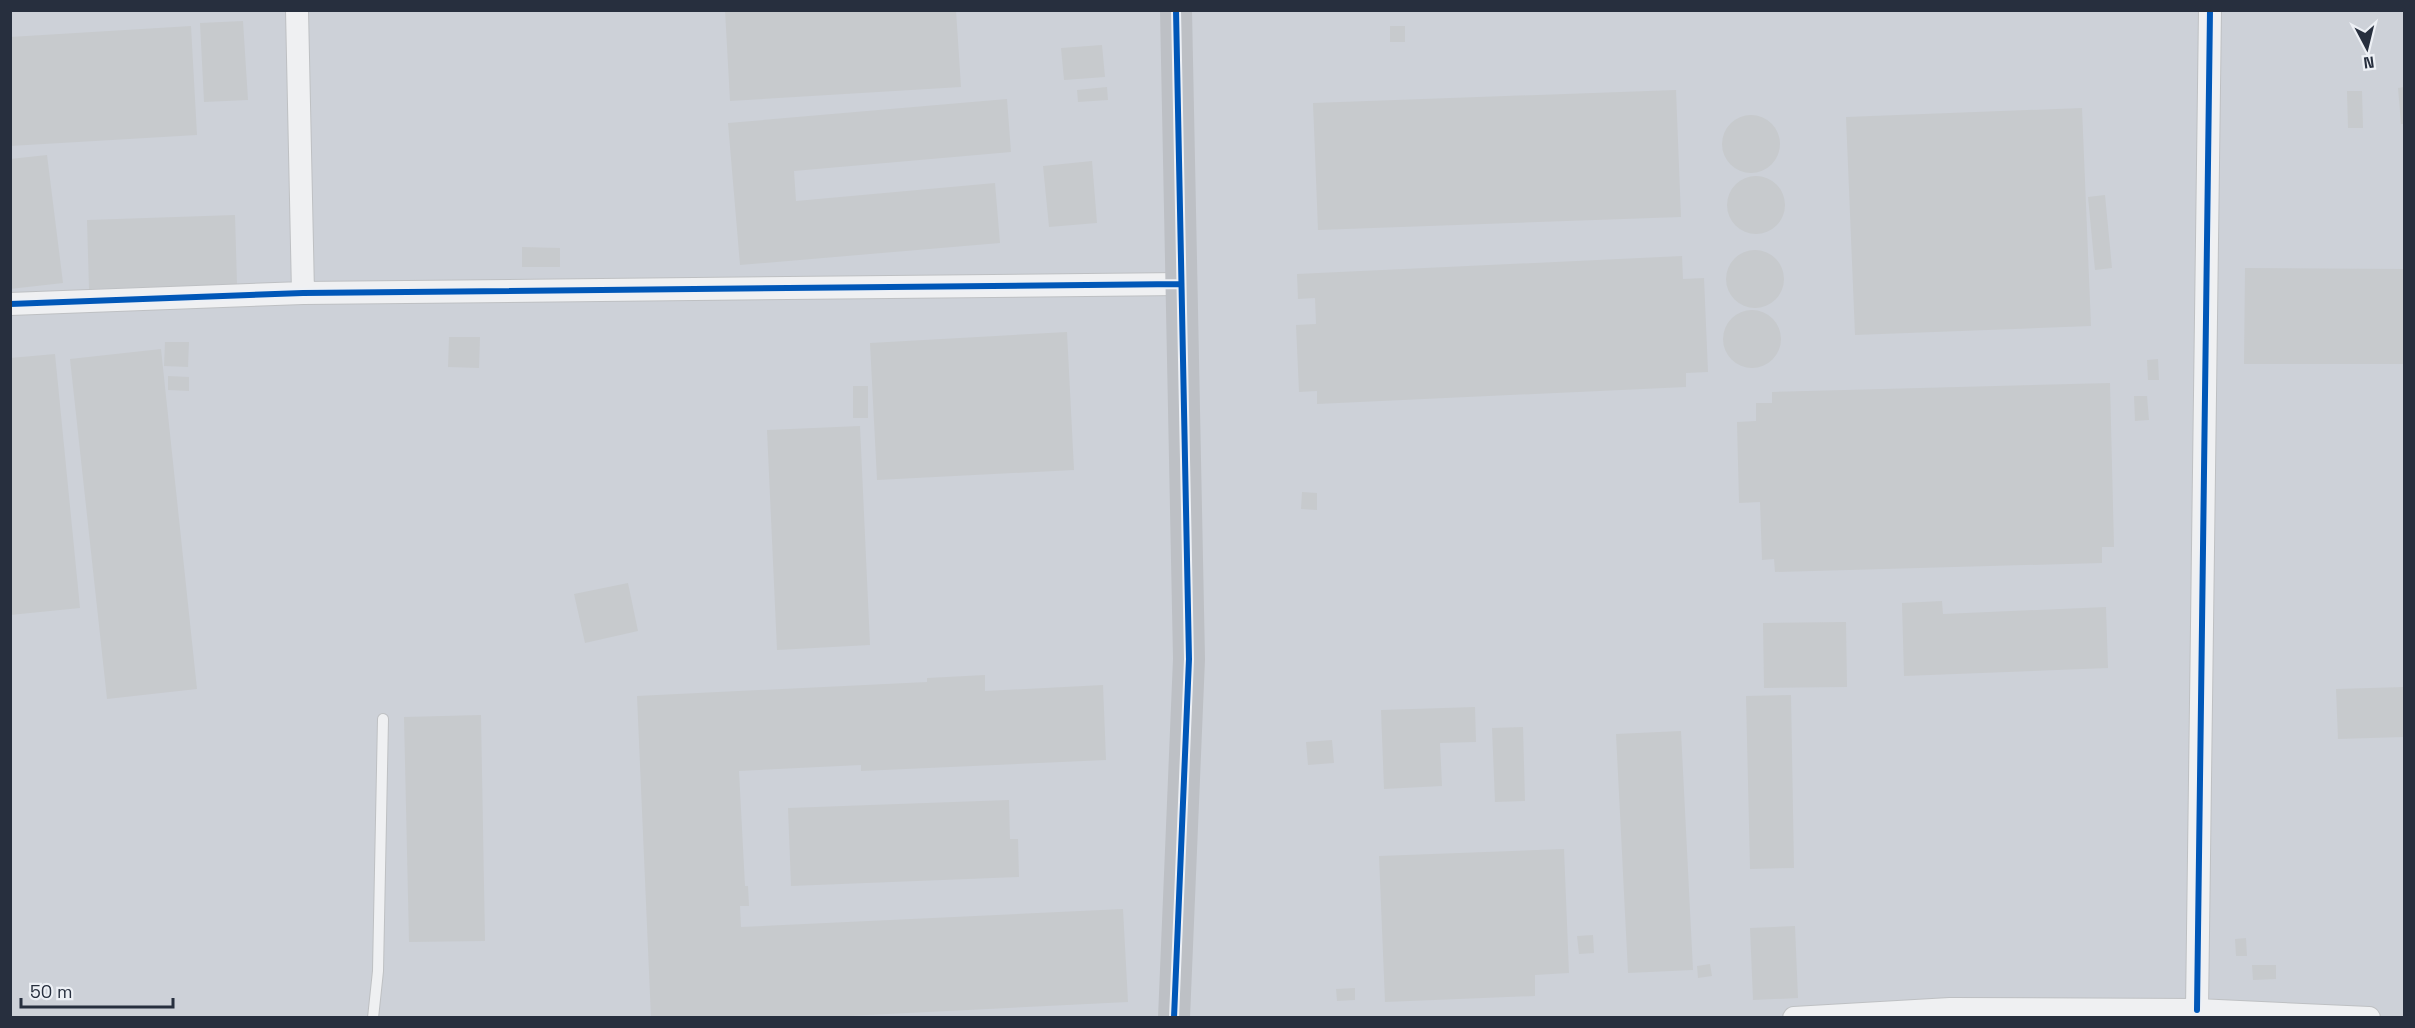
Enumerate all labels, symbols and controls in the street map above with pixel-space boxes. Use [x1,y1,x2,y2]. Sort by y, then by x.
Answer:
north arrow [2337,18,2397,78]
text: N [2362,51,2375,73]
scale bar [21,971,172,1009]
text: 50 m [30,980,72,1003]

